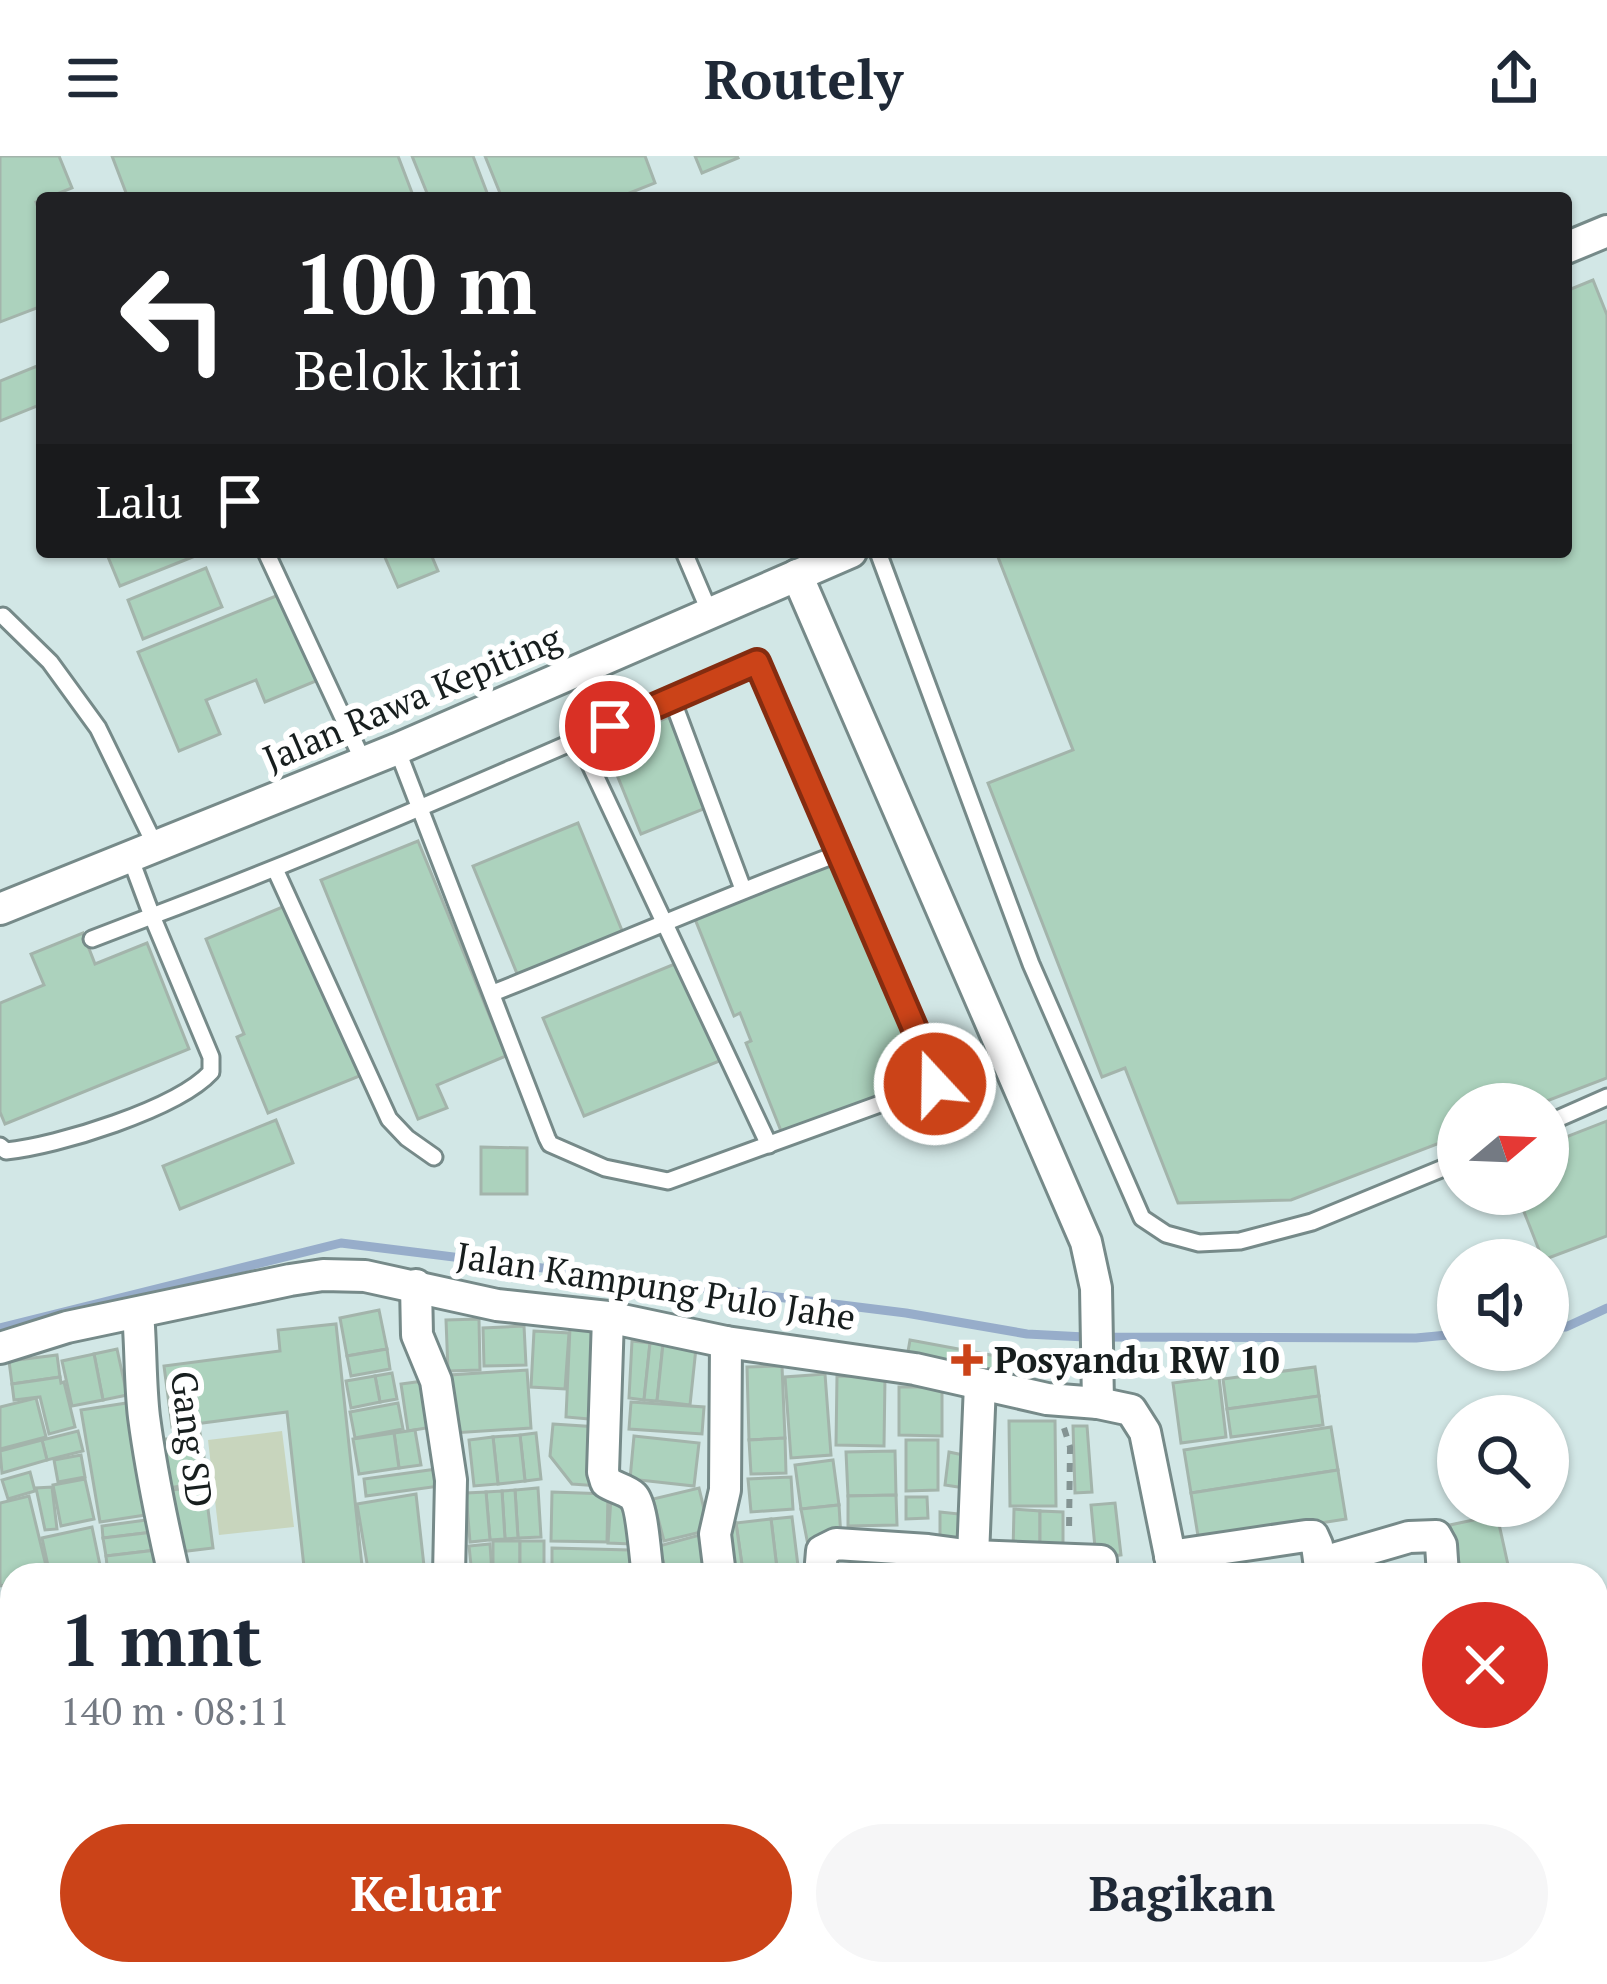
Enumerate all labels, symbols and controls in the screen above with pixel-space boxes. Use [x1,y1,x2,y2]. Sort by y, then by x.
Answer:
text: Routely [704,43,903,114]
icon: menu [60,45,126,111]
icon: share [1481,45,1547,111]
text: 100 m [294,227,537,338]
icon: left [96,240,252,396]
text: Belok kiri [294,334,523,405]
icon: arrive [207,468,273,534]
text: Lalu [96,471,183,531]
street label: Jalan Rawa Kepiting [256,613,569,782]
pin [559,675,661,777]
icon: arrive [577,693,643,759]
position arrow [872,1021,998,1147]
north arrow [1437,1083,1569,1215]
map controls [1437,1083,1569,1527]
street label: Jalan Kampung Pulo Jahe [453,1231,859,1340]
button: sound [1437,1239,1569,1371]
place label: Posyandu RW 10 [994,1336,1280,1383]
marker: Posyandu RW 10 [951,1344,983,1376]
street label: Gang SD [161,1368,224,1510]
button: search [1437,1395,1569,1527]
text: 1 mnt [60,1591,262,1687]
button: close [1422,1602,1548,1728]
text: 140 m · 08:11 [60,1684,290,1736]
button: Keluar [60,1824,792,1962]
button: Bagikan [816,1824,1548,1962]

